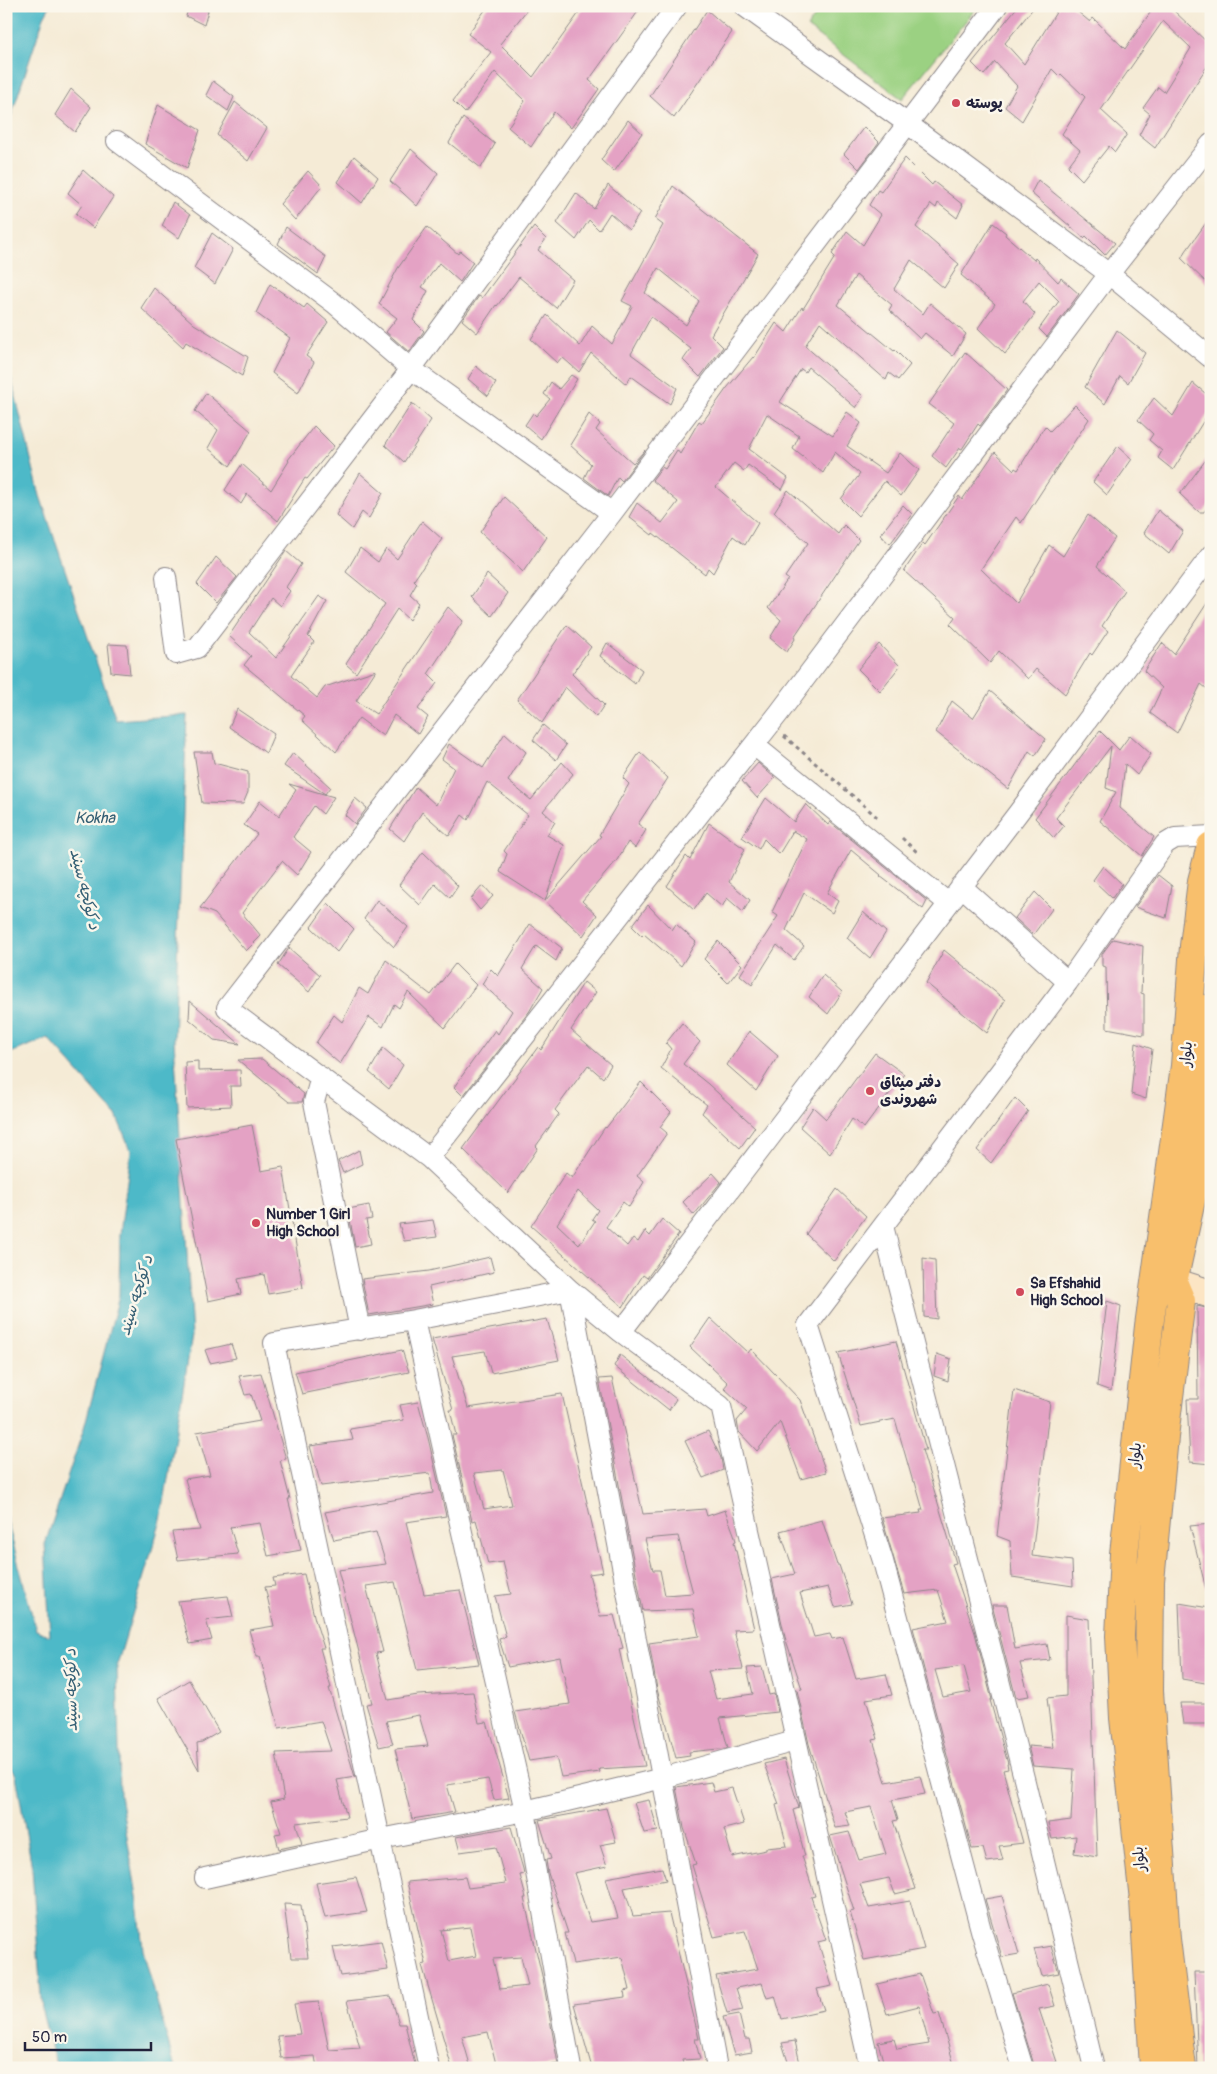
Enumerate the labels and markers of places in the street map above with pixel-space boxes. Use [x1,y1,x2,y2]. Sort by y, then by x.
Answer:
place label: پوسته [966,94,1003,113]
marker: پوسته [950,97,962,109]
place label: دفتر میثاق شهروندی [880,1073,941,1109]
marker: دفتر میثاق شهروندی [864,1085,876,1097]
place label: Number 1 Girl High School [266,1205,351,1241]
marker: Number 1 Girl High School [250,1217,262,1229]
place label: Sa Efshahid High School [1030,1274,1103,1310]
marker: Sa Efshahid High School [1014,1286,1026,1298]

